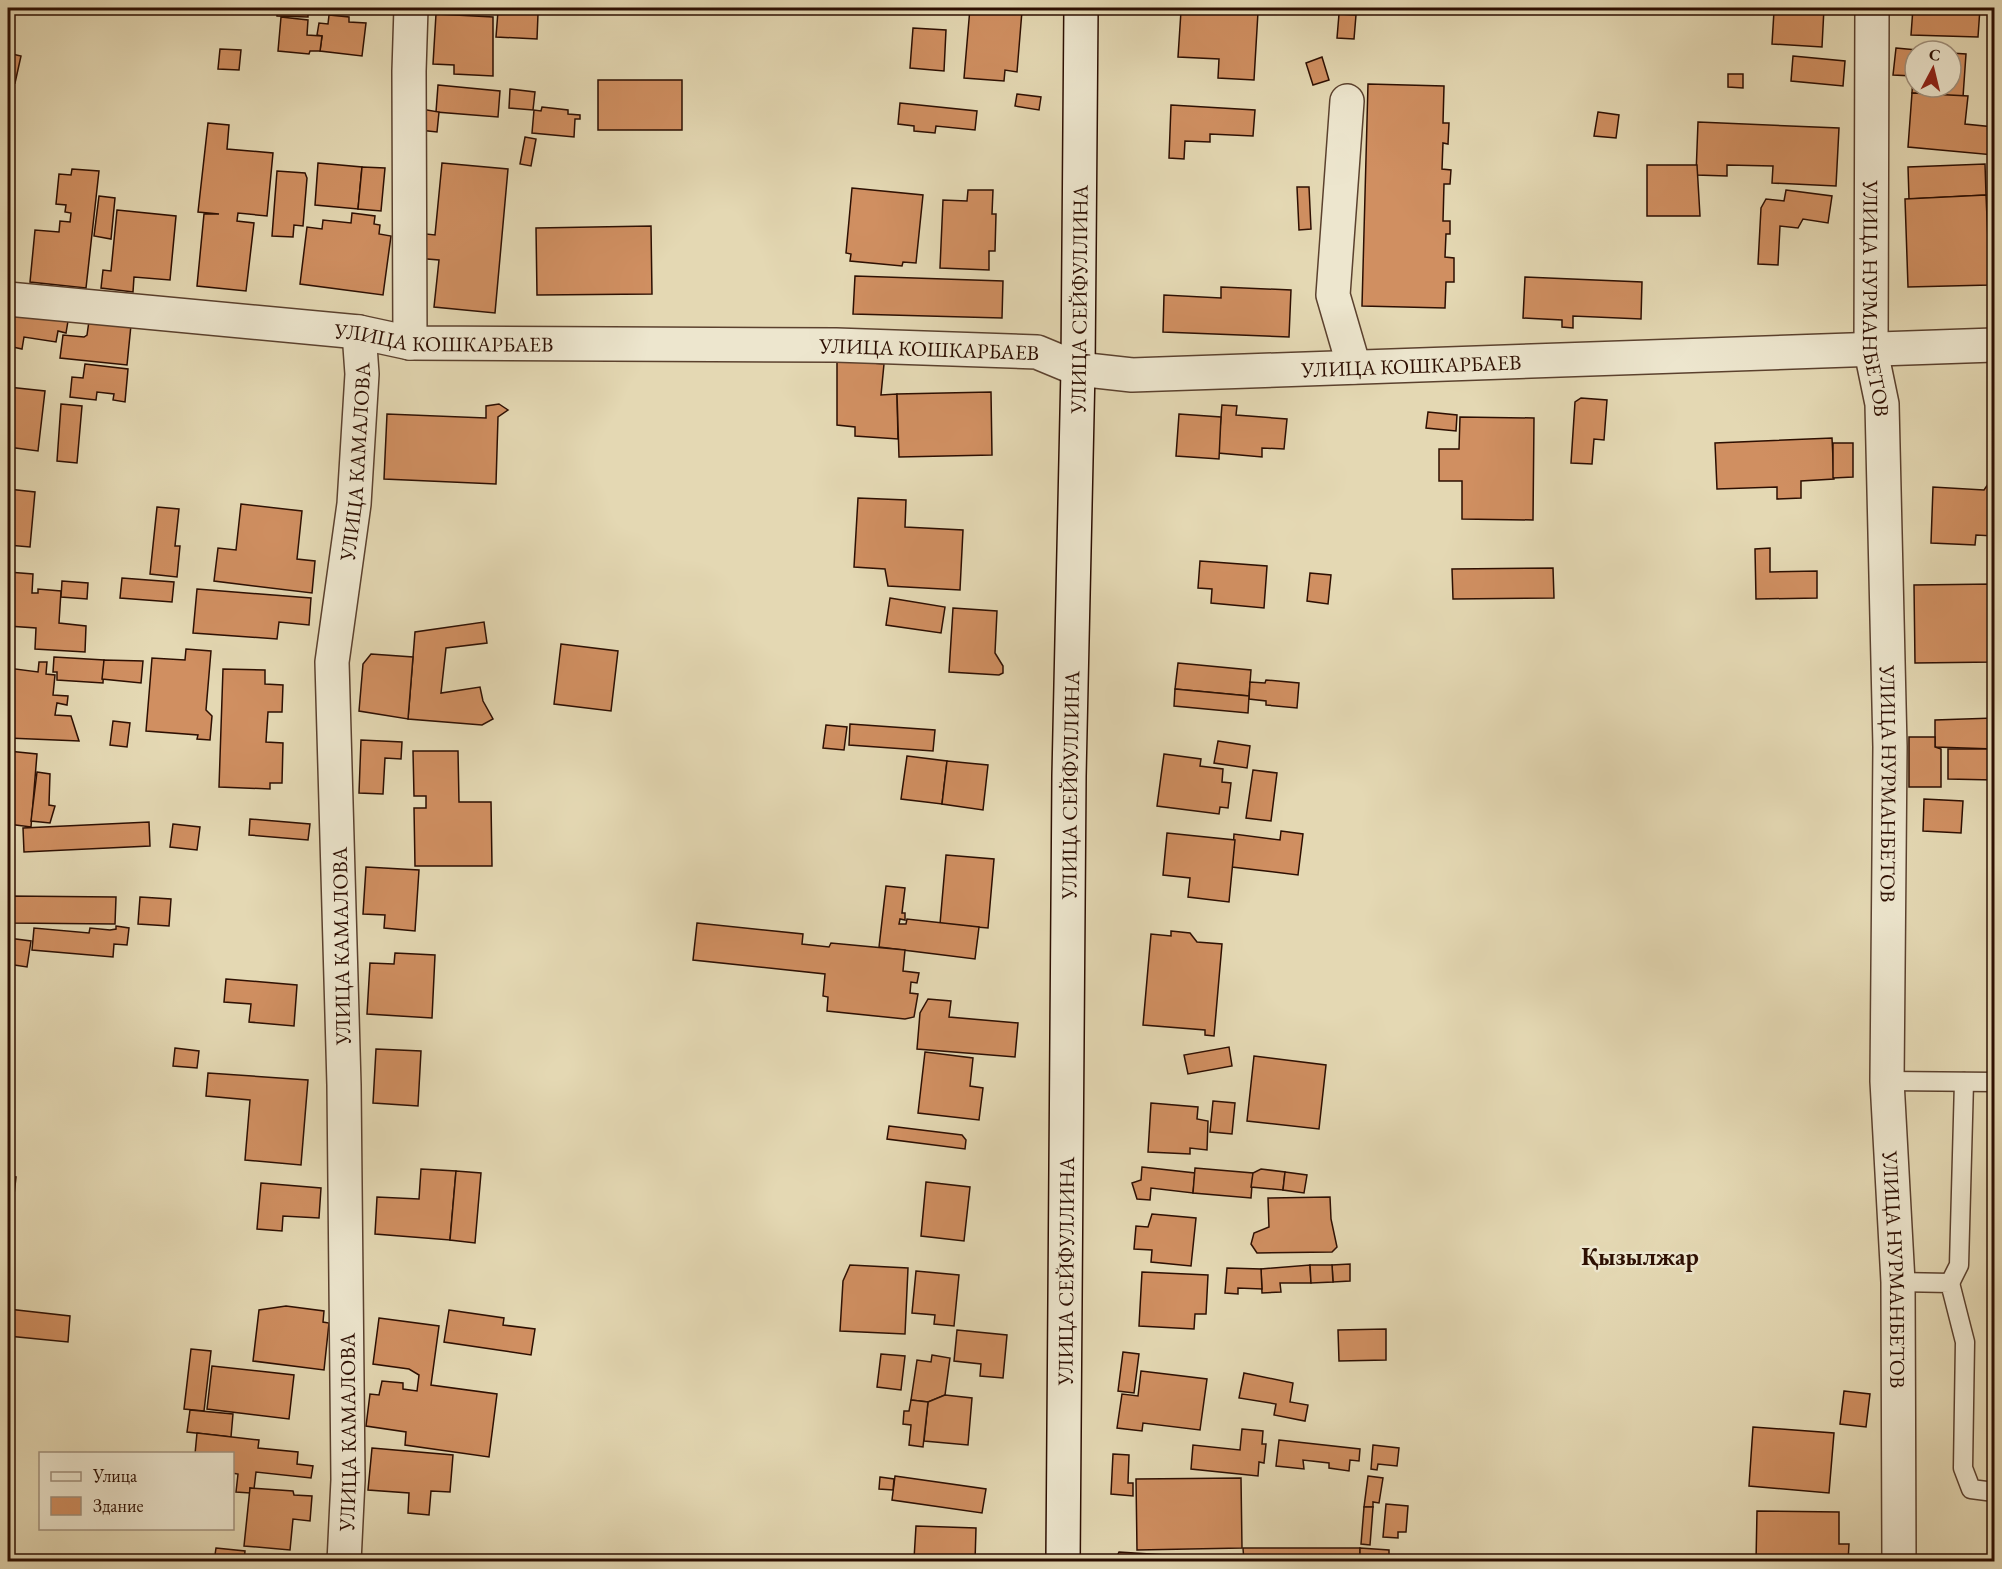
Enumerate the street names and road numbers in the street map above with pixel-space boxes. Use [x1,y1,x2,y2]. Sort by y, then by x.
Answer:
street label: УЛИЦА НУРМАНБЕТОВ [1857,179,1896,417]
street label: УЛИЦА СЕЙФУЛЛИНА [1063,184,1093,415]
street label: УЛИЦА КОШКАРБАЕВ [332,316,553,357]
street label: УЛИЦА КОШКАРБАЕВ [818,331,1040,366]
street label: УЛИЦА КОШКАРБАЕВ [1300,348,1522,383]
street label: УЛИЦА КАМАЛОВА [333,361,376,563]
street label: УЛИЦА НУРМАНБЕТОВ [1875,664,1904,903]
street label: УЛИЦА СЕЙФУЛЛИНА [1055,670,1085,900]
street label: УЛИЦА КАМАЛОВА [326,846,356,1046]
street label: УЛИЦА НУРМАНБЕТОВ [1877,1149,1912,1388]
street label: УЛИЦА СЕЙФУЛЛИНА [1051,1156,1080,1386]
street label: УЛИЦА КАМАЛОВА [332,1332,362,1533]

